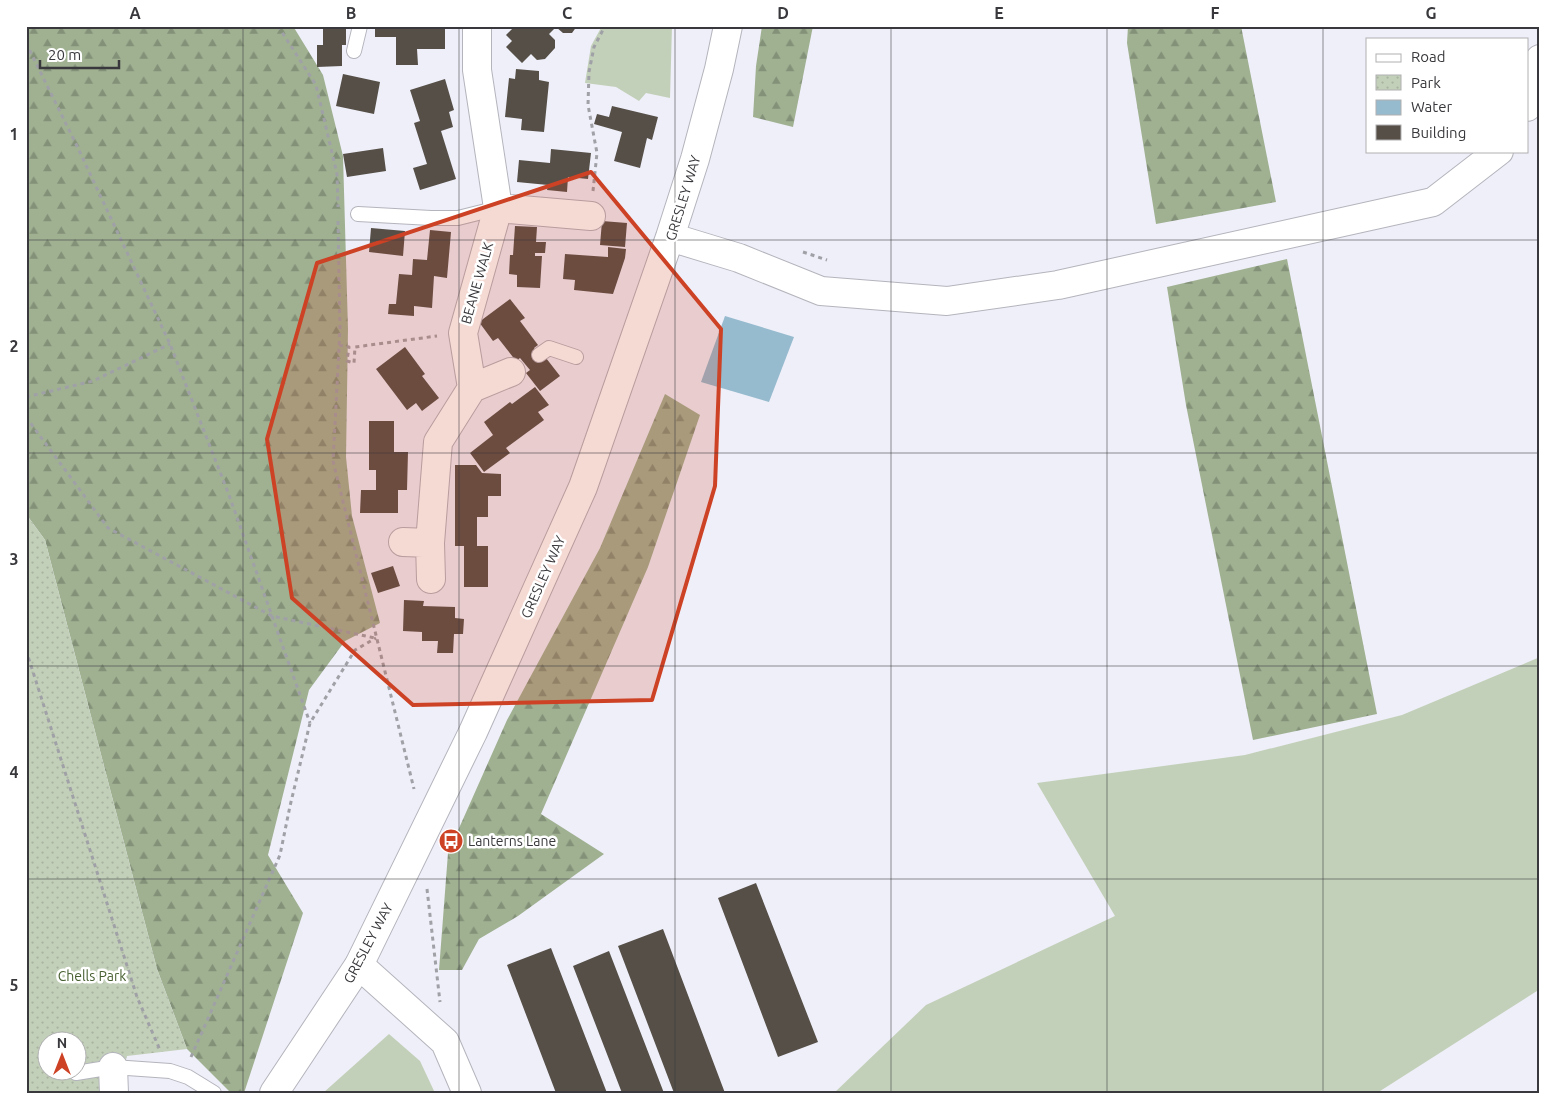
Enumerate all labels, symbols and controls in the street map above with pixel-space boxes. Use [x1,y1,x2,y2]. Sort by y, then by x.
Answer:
text: A [129,4,141,22]
text: B [346,4,356,22]
text: C [562,4,572,22]
text: D [777,4,789,22]
text: E [994,4,1004,22]
text: F [1211,4,1220,22]
text: G [1425,4,1437,22]
scale bar [40,38,119,70]
legend [1366,38,1528,152]
text: 20 m [48,46,81,63]
text: Road [1411,48,1446,65]
text: Park [1411,74,1441,91]
text: Water [1411,98,1452,115]
text: Building [1411,124,1466,141]
text: 1 [9,125,19,143]
street label: GRESLEY WAY [662,153,704,243]
street label: BEANE WALK [458,240,496,326]
text: 2 [9,337,19,355]
street label: GRESLEY WAY [518,533,568,621]
text: 3 [9,550,19,568]
text: 4 [9,763,19,781]
bus stop icon: Lanterns Lane [438,828,464,854]
place label: Lanterns Lane [468,833,556,849]
street label: GRESLEY WAY [340,900,396,986]
park label: Chells Park [58,968,126,984]
text: 5 [9,976,19,994]
north arrow [38,1032,88,1082]
text: N [57,1035,67,1051]

